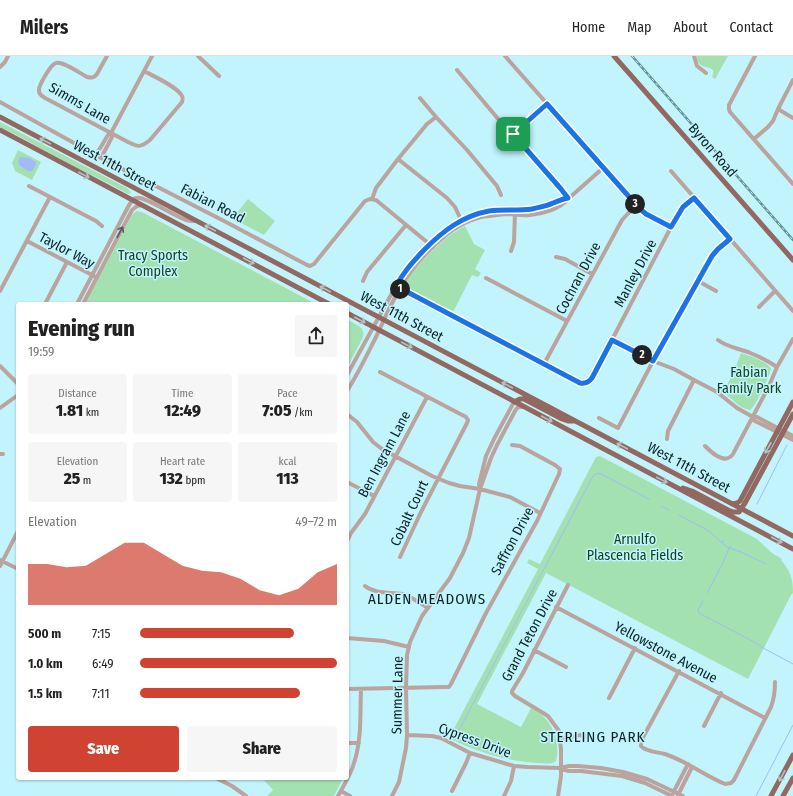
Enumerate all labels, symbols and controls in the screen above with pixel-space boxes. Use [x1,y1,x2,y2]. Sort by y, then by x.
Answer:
text: Milers [20,16,68,39]
text: Home [572,19,605,36]
text: Map [627,19,651,36]
text: About [673,19,708,36]
text: Contact [730,19,773,36]
street label: Simms Lane [46,79,114,128]
pin [496,117,530,151]
street label: Byron Road [685,120,741,181]
icon: arrive [502,123,524,145]
street label: West 11th Street [70,136,160,195]
one-way arrow [39,137,51,145]
one-way arrow [78,171,90,179]
street label: Fabian Road [178,180,248,227]
pin: 3 [625,194,645,214]
text: 3 [632,197,638,210]
one-way arrow [204,224,216,231]
one-way arrow [117,226,125,238]
street label: Taylor Way [36,229,98,273]
street label: Manley Drive [611,237,660,310]
street label: Cochran Drive [552,239,605,317]
park label: Tracy Sports Complex [118,247,188,280]
one-way arrow [242,258,254,266]
pin: 1 [390,279,410,299]
one-way arrow [319,284,331,292]
street label: West 11th Street [358,287,446,345]
text: Evening run [28,315,135,342]
button: share [295,315,337,357]
one-way arrow [354,317,366,324]
one-way arrow [401,342,413,350]
text: 19:59 [28,344,54,359]
pin: 2 [632,345,652,365]
text: 2 [639,348,645,361]
park label: Fabian Family Park [717,364,782,397]
one-way arrow [502,381,514,388]
text: Distance [58,387,97,400]
text: Time [172,387,193,400]
text: Pace [277,387,298,400]
text: 1.81 [56,400,83,421]
text: 12:49 [164,400,201,421]
text: 7:05 [262,400,291,421]
text: km [83,406,99,419]
text: /km [291,406,313,419]
street label: Ben Ingram Lane [355,408,414,500]
one-way arrow [541,416,553,423]
street label: West 11th Street [644,438,734,497]
one-way arrow [617,441,629,449]
one-way arrow [763,442,771,454]
text: Elevation [57,455,98,468]
text: Heart rate [160,455,205,468]
text: kcal [279,455,296,468]
text: 25 [64,468,80,489]
text: 132 [159,468,183,489]
text: 113 [276,468,299,489]
text: m [80,474,91,487]
text: bpm [183,474,206,487]
one-way arrow [656,476,668,484]
street label: Cobalt Court [387,477,432,549]
street label: Saffron Drive [487,504,537,578]
text: Elevation [28,514,77,529]
text: 49–72 m [295,514,337,529]
park label: Arnulfo Plascencia Fields [587,531,683,564]
one-way arrow [771,537,783,544]
street label: Grand Teton Drive [498,586,561,684]
district label: ALDEN MEADOWS [368,590,486,608]
street label: Yellowstone Avenue [611,618,720,687]
text: 500 m [28,626,61,641]
text: 7:15 [92,626,111,641]
text: 1.0 km [28,656,63,671]
text: 6:49 [92,656,114,671]
street label: Summer Lane [388,656,407,734]
text: 1.5 km [28,686,62,701]
text: 7:11 [92,686,109,701]
street label: Cypress Drive [436,719,514,762]
button: Save [28,726,179,772]
button: Share [187,726,337,772]
district label: STERLING PARK [540,728,646,746]
one-way arrow [778,770,785,782]

